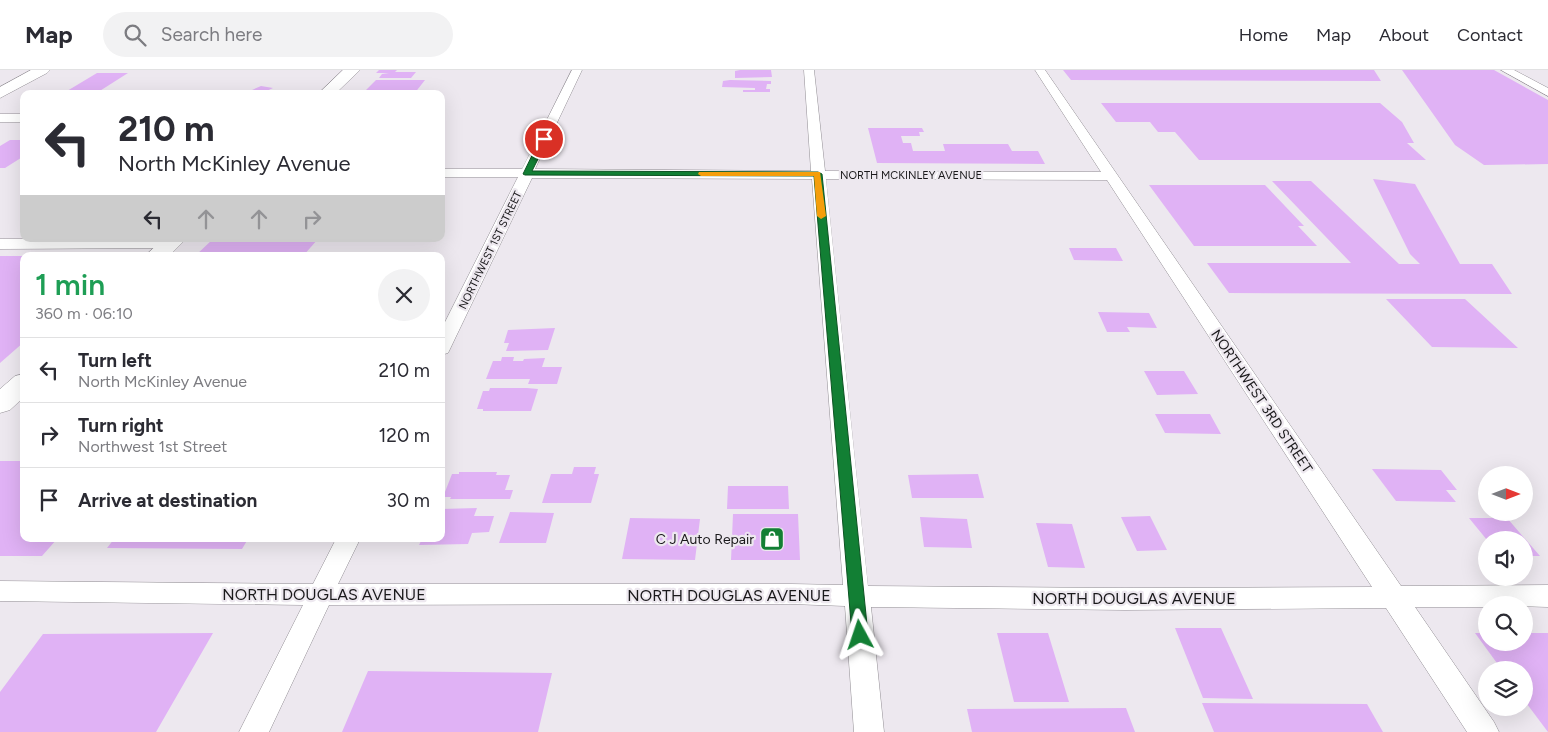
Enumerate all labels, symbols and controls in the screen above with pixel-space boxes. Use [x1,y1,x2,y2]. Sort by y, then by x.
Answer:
search box [103,12,453,57]
text: Map [25,20,73,49]
icon: search [121,21,149,49]
text: Search here [161,23,262,46]
text: Home [1239,24,1288,46]
text: Map [1316,24,1351,46]
text: About [1379,24,1429,46]
text: Contact [1457,24,1523,46]
text: 210 m [118,108,215,150]
icon: left [35,110,100,175]
pin [523,118,565,160]
icon: arrive [530,125,558,153]
text: North McKinley Avenue [118,150,351,177]
street label: NORTH MCKINLEY AVENUE [840,169,982,182]
street label: NORTHWEST 1ST STREET [456,189,525,311]
icon: left [139,205,167,233]
icon: ahead [192,205,220,233]
icon: ahead [245,205,273,233]
icon: right [298,205,326,233]
text: 1 min [35,266,105,303]
button: close [378,269,430,321]
text: 360 m · 06:10 [35,304,133,323]
street label: NORTHWEST 3RD STREET [1207,326,1316,476]
text: Turn left [78,349,152,372]
icon: left [35,356,63,384]
text: 210 m [378,359,430,382]
text: North McKinley Avenue [78,372,247,391]
text: Turn right [78,414,164,437]
icon: right [35,421,63,449]
text: 120 m [378,424,430,447]
text: Northwest 1st Street [78,437,227,456]
north arrow [1478,466,1532,521]
map controls [1478,466,1533,716]
icon: arrive [35,486,63,514]
text: Arrive at destination [78,489,257,512]
text: 30 m [387,489,430,512]
shop icon: C J Auto Repair [759,526,785,552]
place label: C J Auto Repair [656,531,754,548]
button: sound [1478,531,1533,586]
street label: NORTH DOUGLAS AVENUE [222,585,426,604]
street label: NORTH DOUGLAS AVENUE [627,586,831,605]
street label: NORTH DOUGLAS AVENUE [1032,589,1236,608]
button: search [1478,596,1533,651]
position arrow [833,608,885,660]
button: layers [1478,661,1533,716]

